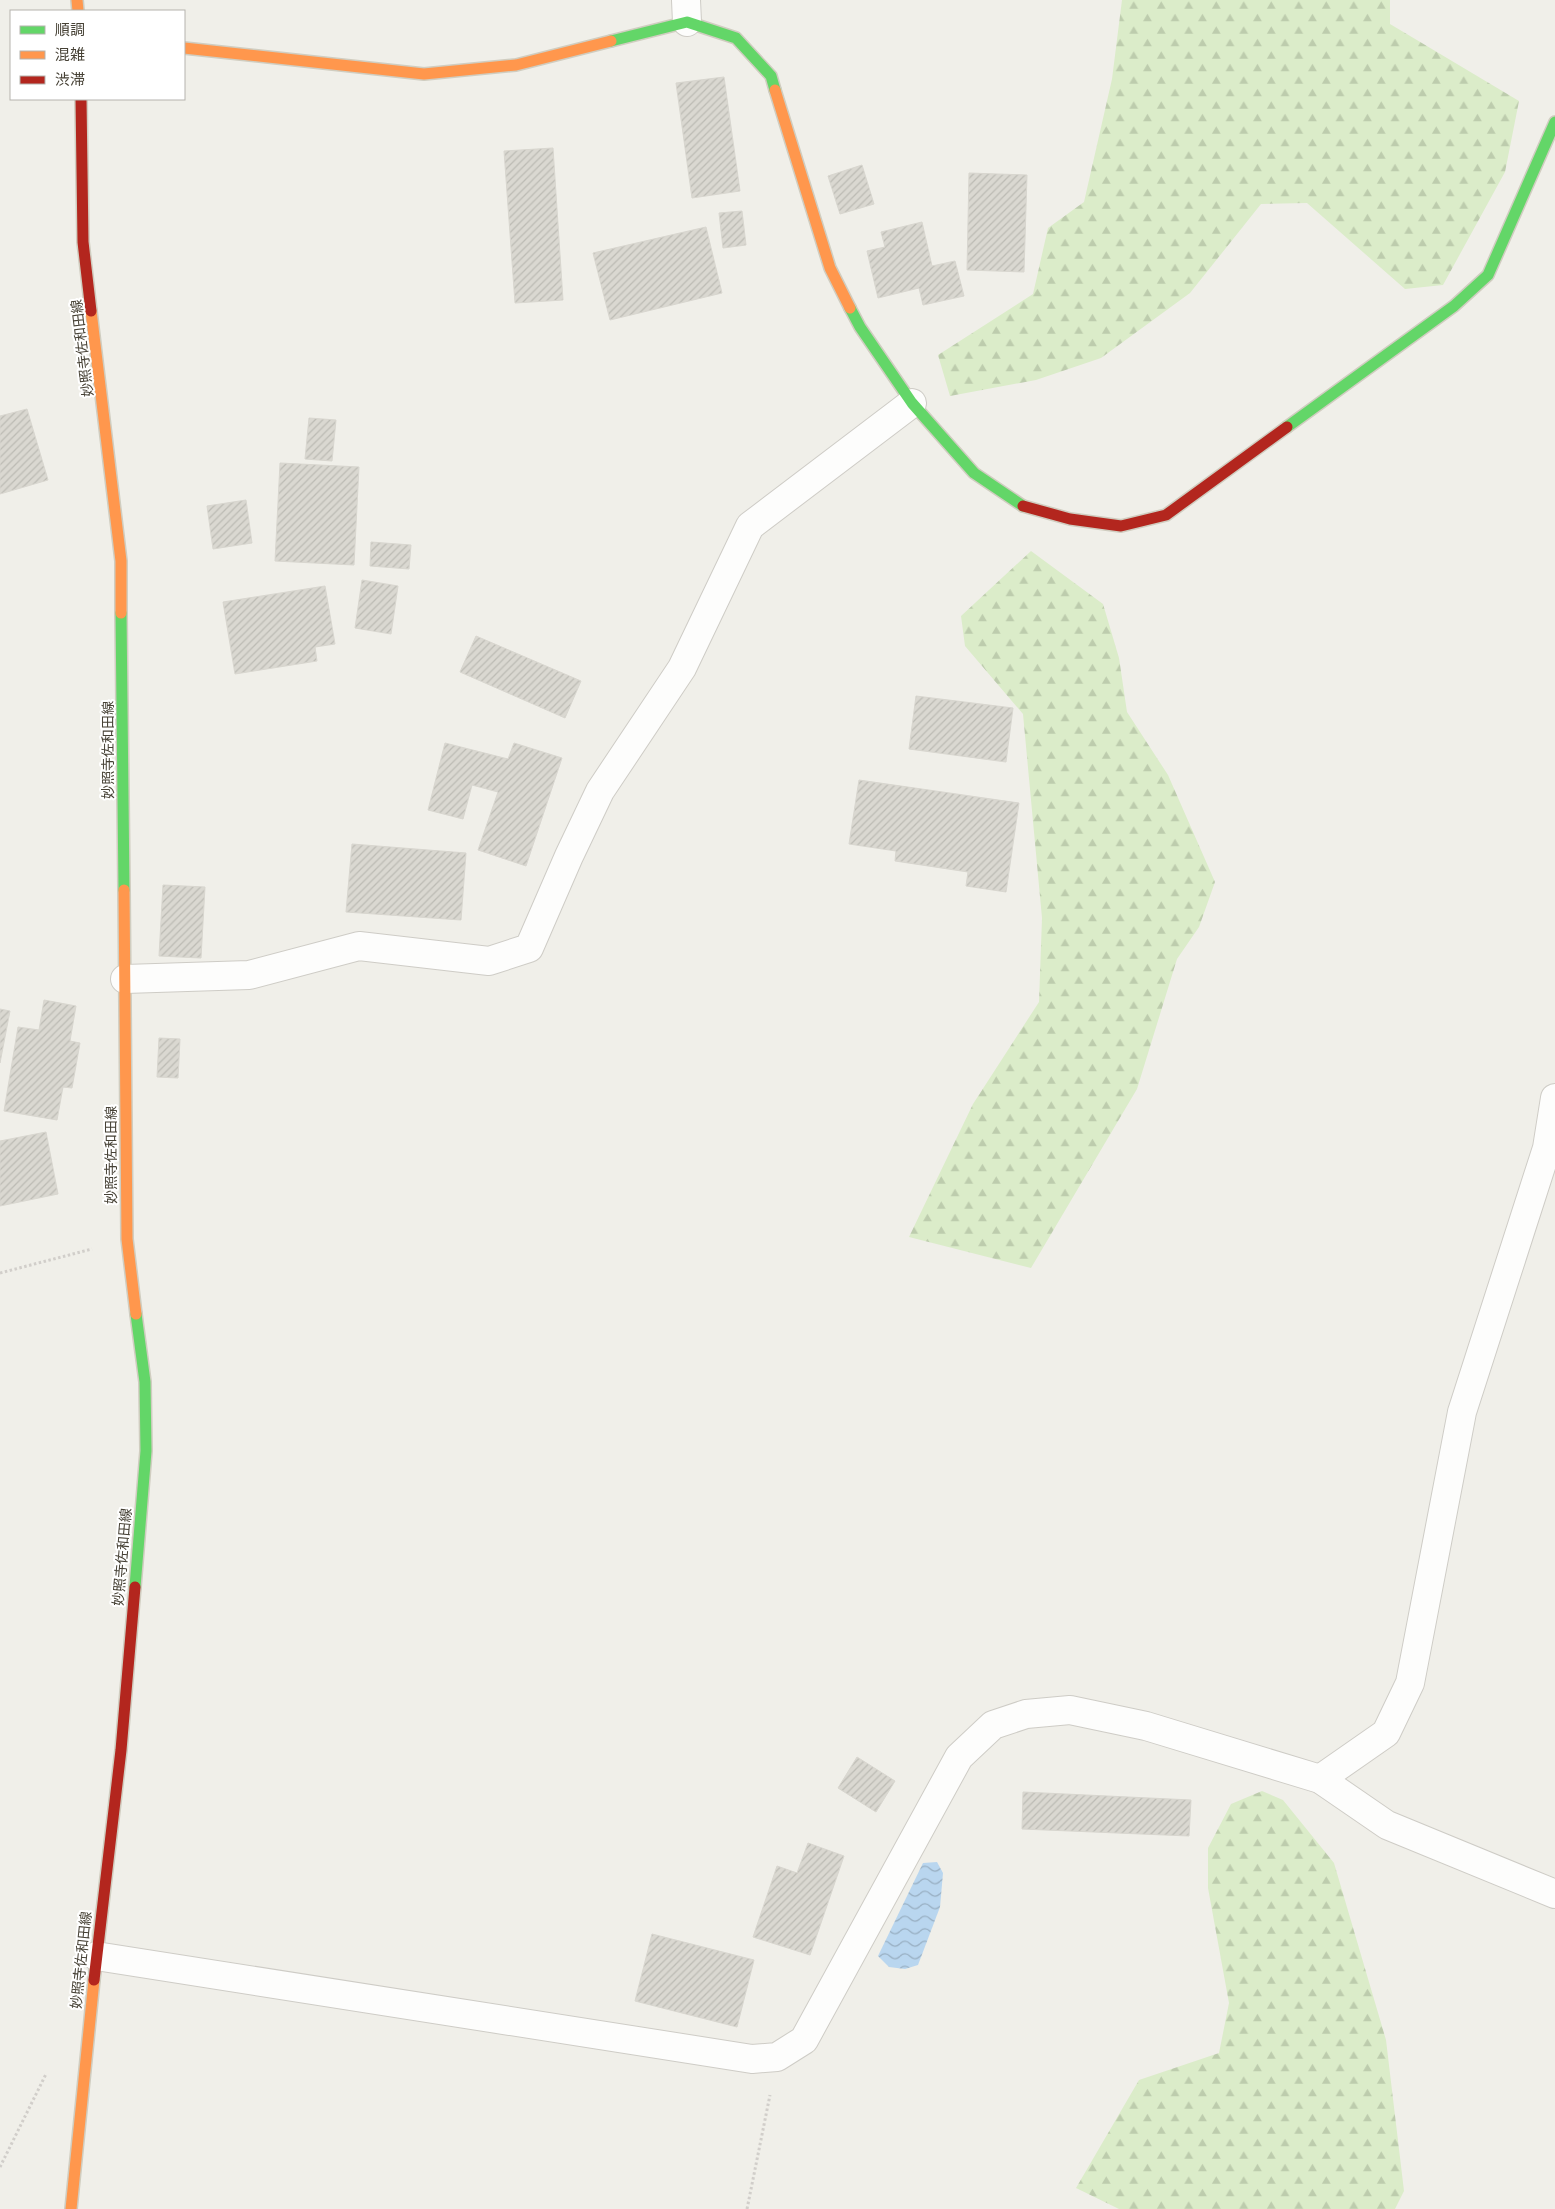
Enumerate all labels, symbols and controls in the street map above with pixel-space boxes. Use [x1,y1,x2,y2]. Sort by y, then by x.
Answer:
legend [10,10,185,100]
text: 順調 [55,21,85,38]
text: 混雑 [55,46,85,63]
text: 渋滞 [55,71,85,88]
street label: 妙照寺佐和田線 [68,298,96,398]
street label: 妙照寺佐和田線 [100,701,116,799]
street label: 妙照寺佐和田線 [103,1106,119,1204]
street label: 妙照寺佐和田線 [110,1507,134,1607]
street label: 妙照寺佐和田線 [68,1910,94,2010]

